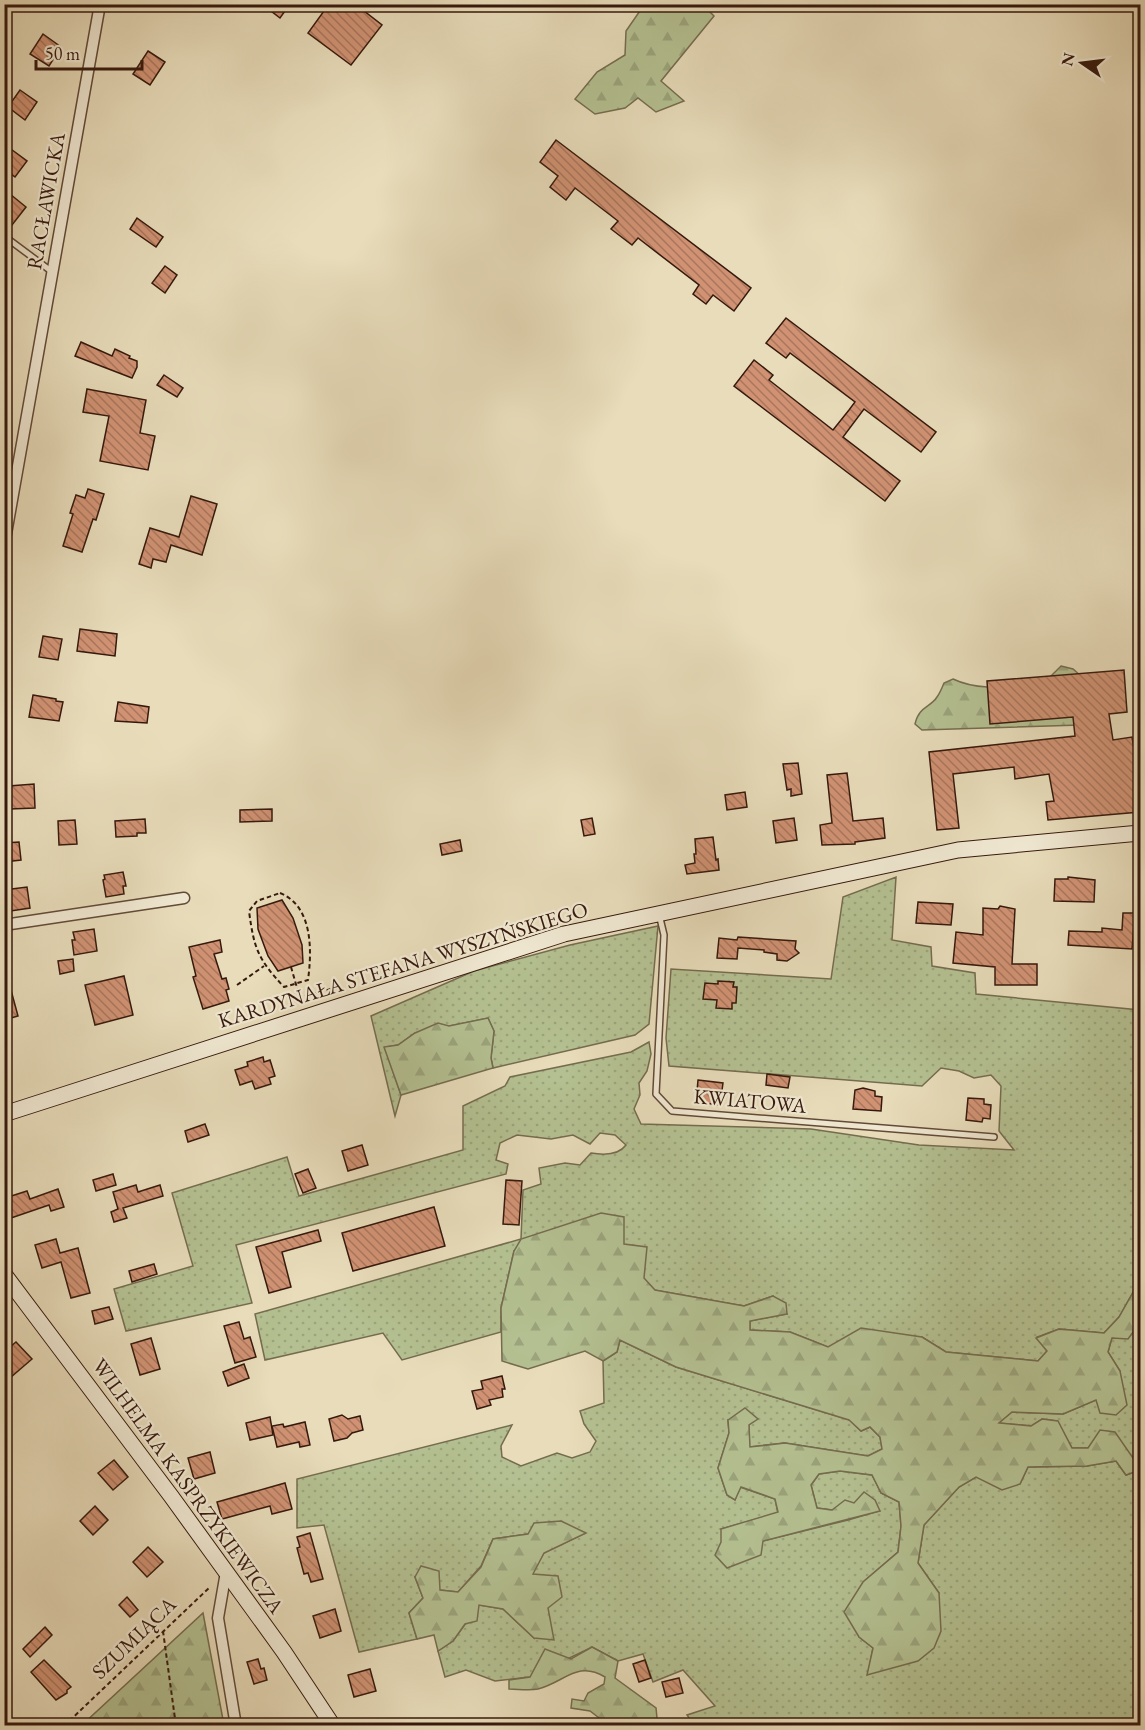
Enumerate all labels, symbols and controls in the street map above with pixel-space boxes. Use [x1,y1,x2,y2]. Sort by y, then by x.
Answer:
scale bar [36,33,142,71]
north arrow [1052,33,1112,93]
text: 50 m [45,42,80,65]
text: N [1056,51,1080,68]
street label: RACŁAWICKA [20,130,71,272]
street label: KARDYNAŁA STEFANA WYSZYŃSKIEGO [215,895,591,1034]
street label: KWIATOWA [692,1082,808,1119]
street label: WILHELMA KASPRZYKIEWICZA [87,1353,290,1619]
street label: SZUMIĄCA [86,1590,182,1685]

